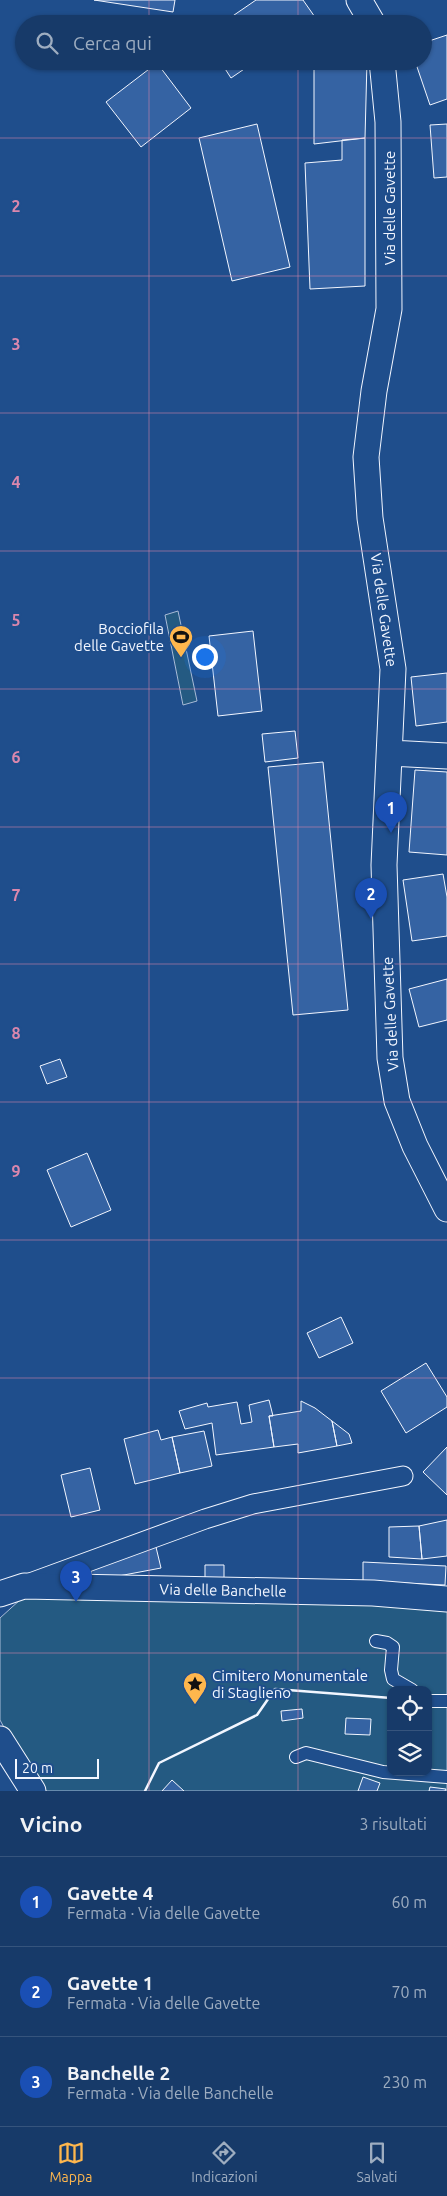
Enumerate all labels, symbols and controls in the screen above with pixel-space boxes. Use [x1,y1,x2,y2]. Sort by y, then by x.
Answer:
search box [15,15,432,70]
icon: search [33,29,61,57]
text: Cerca qui [73,32,152,54]
street label: Via delle Gavette [381,151,398,265]
text: 2 [11,197,21,215]
text: 3 [11,335,21,353]
text: 4 [11,473,21,491]
street label: Via delle Gavette [368,552,400,668]
text: 5 [11,611,21,629]
place label: Bocciofila delle Gavette [74,620,164,654]
sports icon: Bocciofila delle Gavette [168,624,194,658]
your location [192,644,218,670]
text: 6 [11,748,21,766]
pin: 1 [375,792,407,833]
pin: 2 [355,878,387,919]
text: 7 [11,886,21,904]
street label: Via delle Gavette [379,956,401,1072]
text: 8 [11,1024,21,1042]
text: 9 [11,1162,21,1180]
pin: 3 [60,1561,92,1602]
street label: Via delle Banchelle [159,1580,287,1600]
place label: Cimitero Monumentale di Staglieno [212,1667,368,1701]
place icon: Cimitero Monumentale di Staglieno [182,1671,208,1705]
map controls [387,1686,432,1776]
button: locate [387,1686,432,1731]
button: layers [387,1731,432,1776]
scale bar [15,1756,99,1779]
text: 20 m [22,1760,53,1776]
text: Vicino [20,1812,82,1836]
text: 3 risultati [359,1815,427,1833]
text: Gavette 4 [67,1882,153,1904]
text: 1 [31,1893,41,1911]
text: 60 m [391,1893,427,1911]
text: Fermata · Via delle Gavette [67,1904,260,1922]
text: Gavette 1 [67,1972,153,1994]
text: 2 [31,1983,41,2001]
text: 70 m [391,1983,427,2001]
text: Fermata · Via delle Gavette [67,1994,260,2012]
text: Banchelle 2 [67,2062,170,2084]
text: 3 [31,2073,41,2091]
text: 230 m [382,2073,427,2091]
text: Fermata · Via delle Banchelle [67,2084,274,2102]
tab: Mappa [49,2139,92,2185]
tab: Indicazioni [191,2139,258,2185]
tab: Salvati [356,2139,398,2185]

